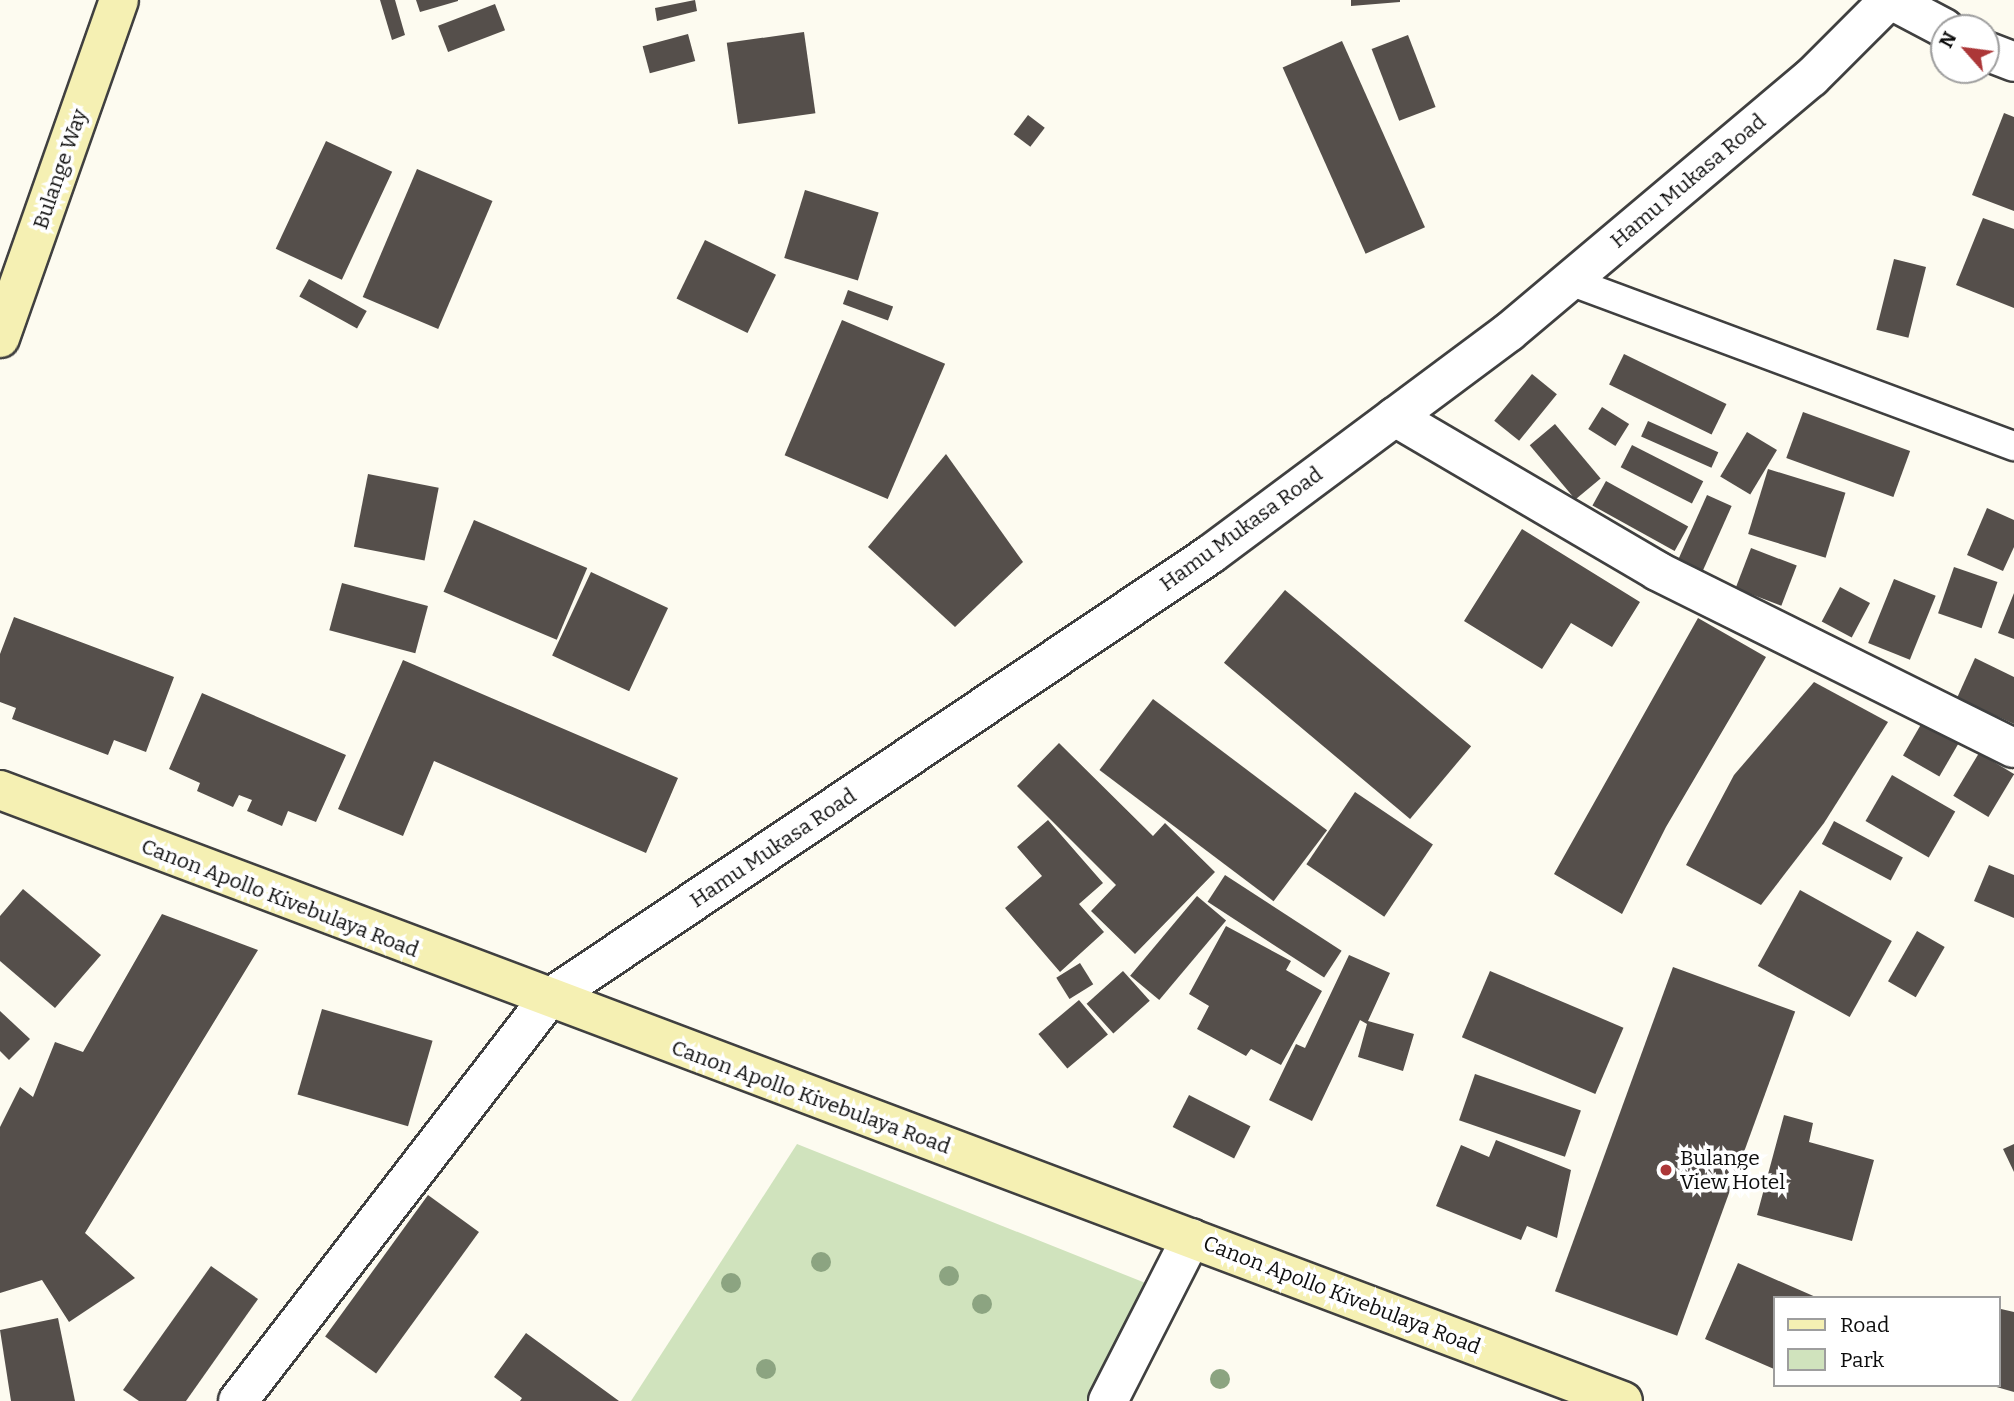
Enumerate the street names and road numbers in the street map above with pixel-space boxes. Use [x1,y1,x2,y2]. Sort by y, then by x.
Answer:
street label: Bulange Way [28,106,92,232]
street label: Hamu Mukasa Road [1605,109,1771,253]
street label: Hamu Mukasa Road [1155,462,1327,596]
street label: Hamu Mukasa Road [685,783,861,913]
street label: Canon Apollo Kivebulaya Road [138,833,422,963]
street label: Canon Apollo Kivebulaya Road [668,1035,954,1159]
street label: Canon Apollo Kivebulaya Road [1200,1230,1484,1360]

